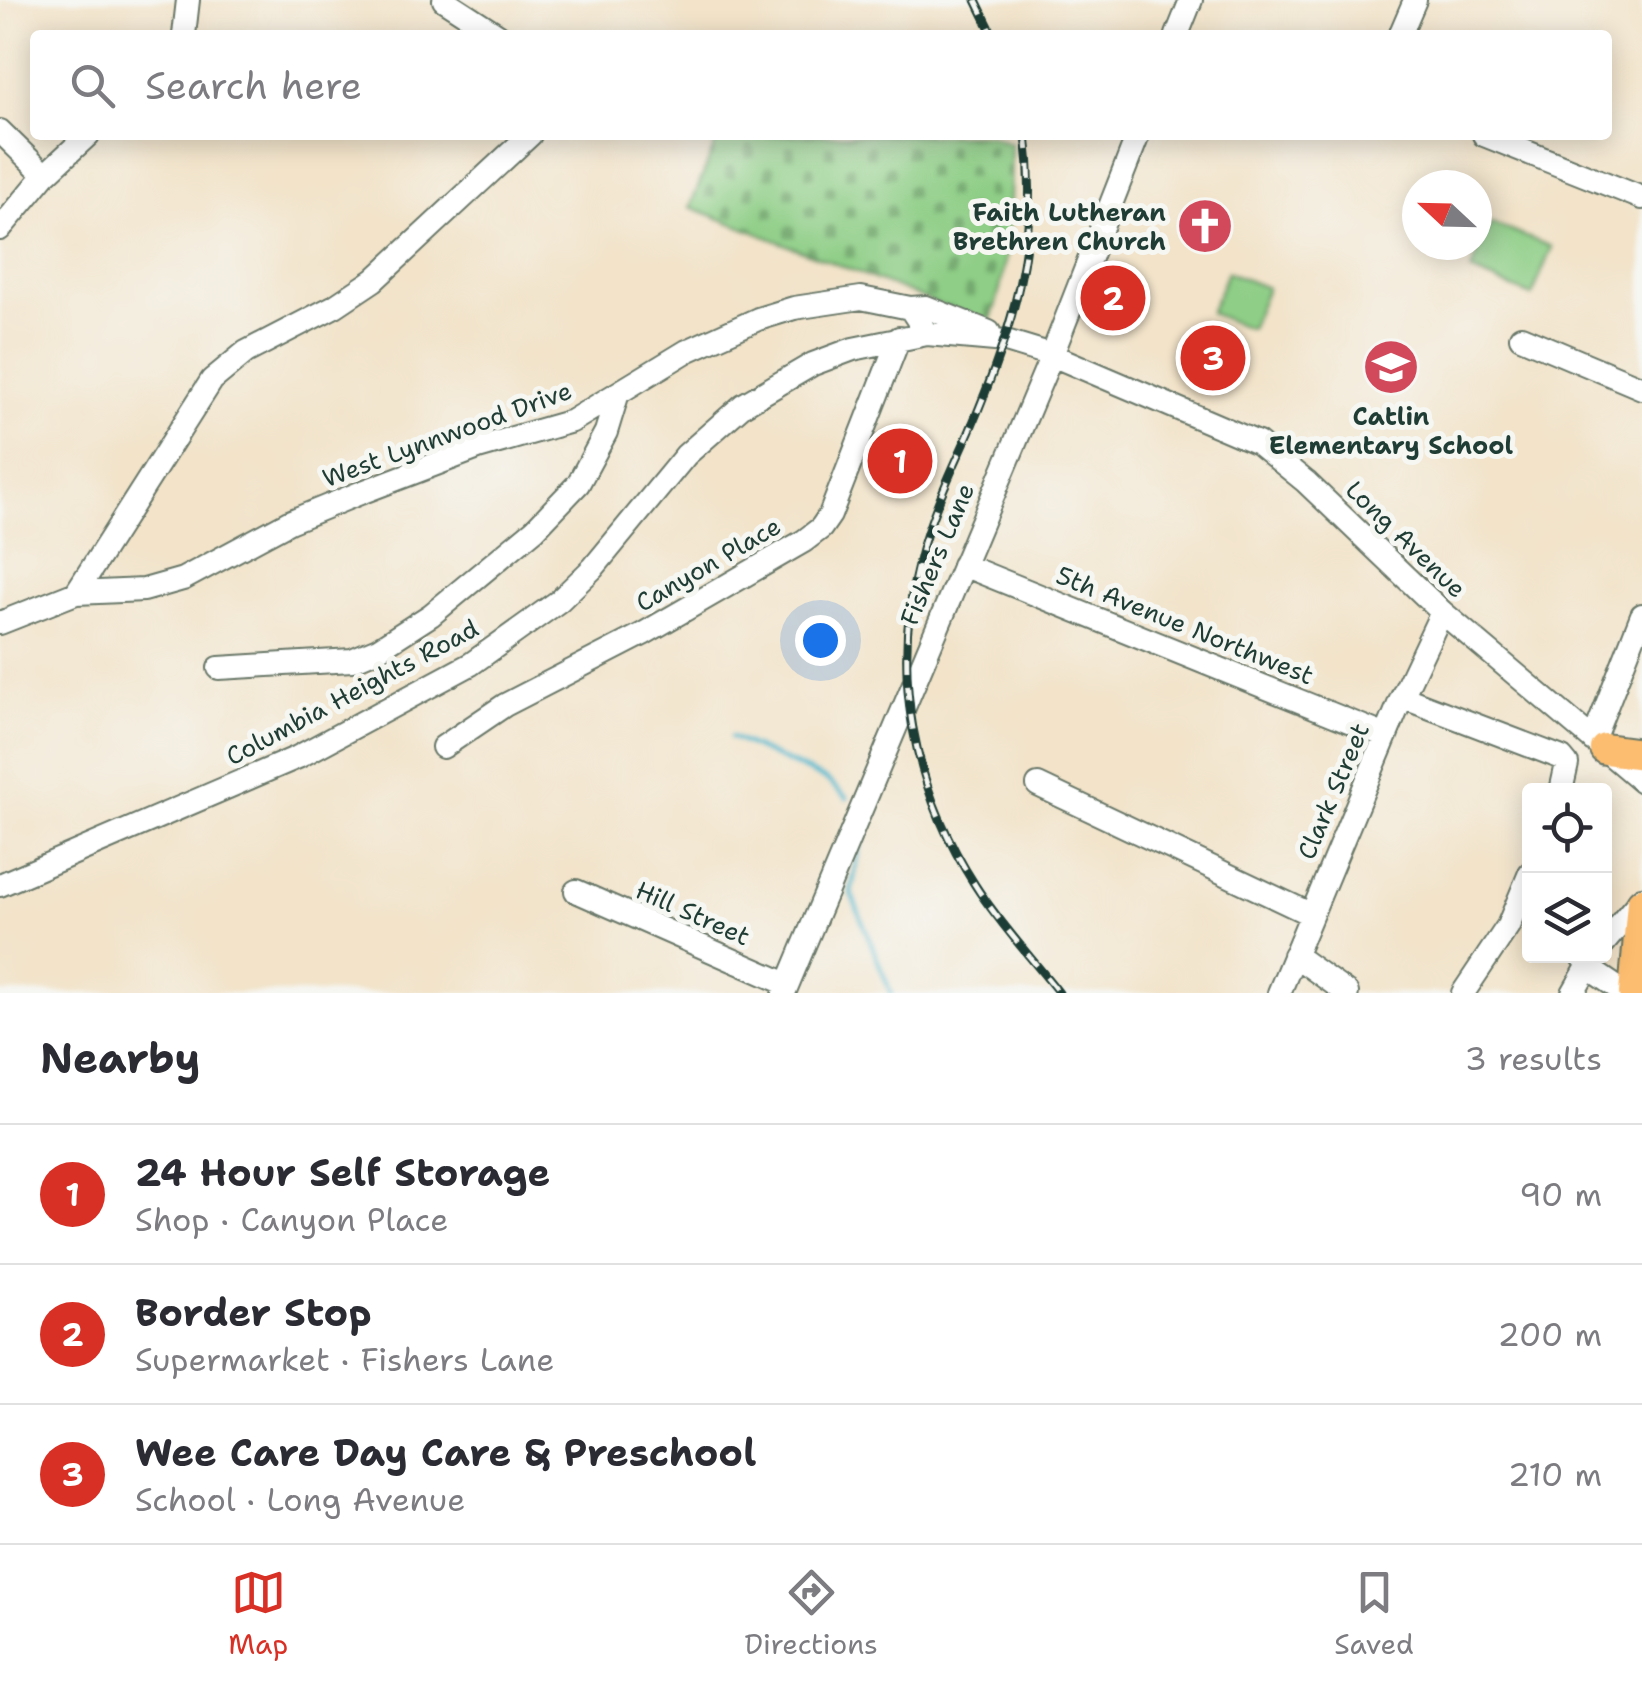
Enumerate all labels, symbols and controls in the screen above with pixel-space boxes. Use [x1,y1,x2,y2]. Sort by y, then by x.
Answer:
search box [30,30,1612,140]
icon: search [65,58,120,113]
text: Search here [145,60,362,111]
north arrow [1402,170,1492,260]
place label: Faith Lutheran Brethren Church [953,195,1166,258]
church icon: Faith Lutheran Brethren Church [1175,196,1235,256]
pin: 2 [1080,260,1146,336]
pin: 3 [1180,320,1246,396]
school or university icon: Catlin Elementary School [1361,337,1421,397]
street label: West Lynnwood Drive [318,373,576,495]
place label: Catlin Elementary School [1269,399,1514,462]
pin: 1 [868,424,932,498]
street label: Long Avenue [1338,473,1474,605]
street label: Fishers Lane [892,478,982,630]
street label: Canyon Place [629,509,787,619]
street label: 5th Avenue Northwest [1051,558,1319,692]
street label: Columbia Heights Road [220,611,484,773]
your location [795,615,846,666]
street label: Clark Street [1289,718,1377,864]
map controls [1522,783,1612,963]
button: locate [1522,783,1612,873]
street label: Hill Street [630,873,756,953]
button: layers [1522,873,1612,963]
text: Nearby [40,1030,200,1086]
text: 3 results [1465,1037,1602,1080]
text: 24 Hour Self Storage [135,1147,550,1198]
text: 1 [65,1173,80,1216]
text: 90 m [1519,1173,1602,1216]
text: Shop · Canyon Place [135,1198,448,1241]
text: Border Stop [135,1287,372,1338]
text: 2 [61,1313,84,1356]
text: 200 m [1498,1313,1602,1356]
text: Supermarket · Fishers Lane [135,1338,554,1381]
text: Wee Care Day Care & Preschool [135,1427,756,1478]
text: 3 [61,1453,84,1496]
text: 210 m [1508,1453,1602,1496]
text: School · Long Avenue [135,1478,465,1521]
tab: Map [228,1565,288,1663]
tab: Directions [745,1565,878,1663]
tab: Saved [1334,1565,1414,1663]

